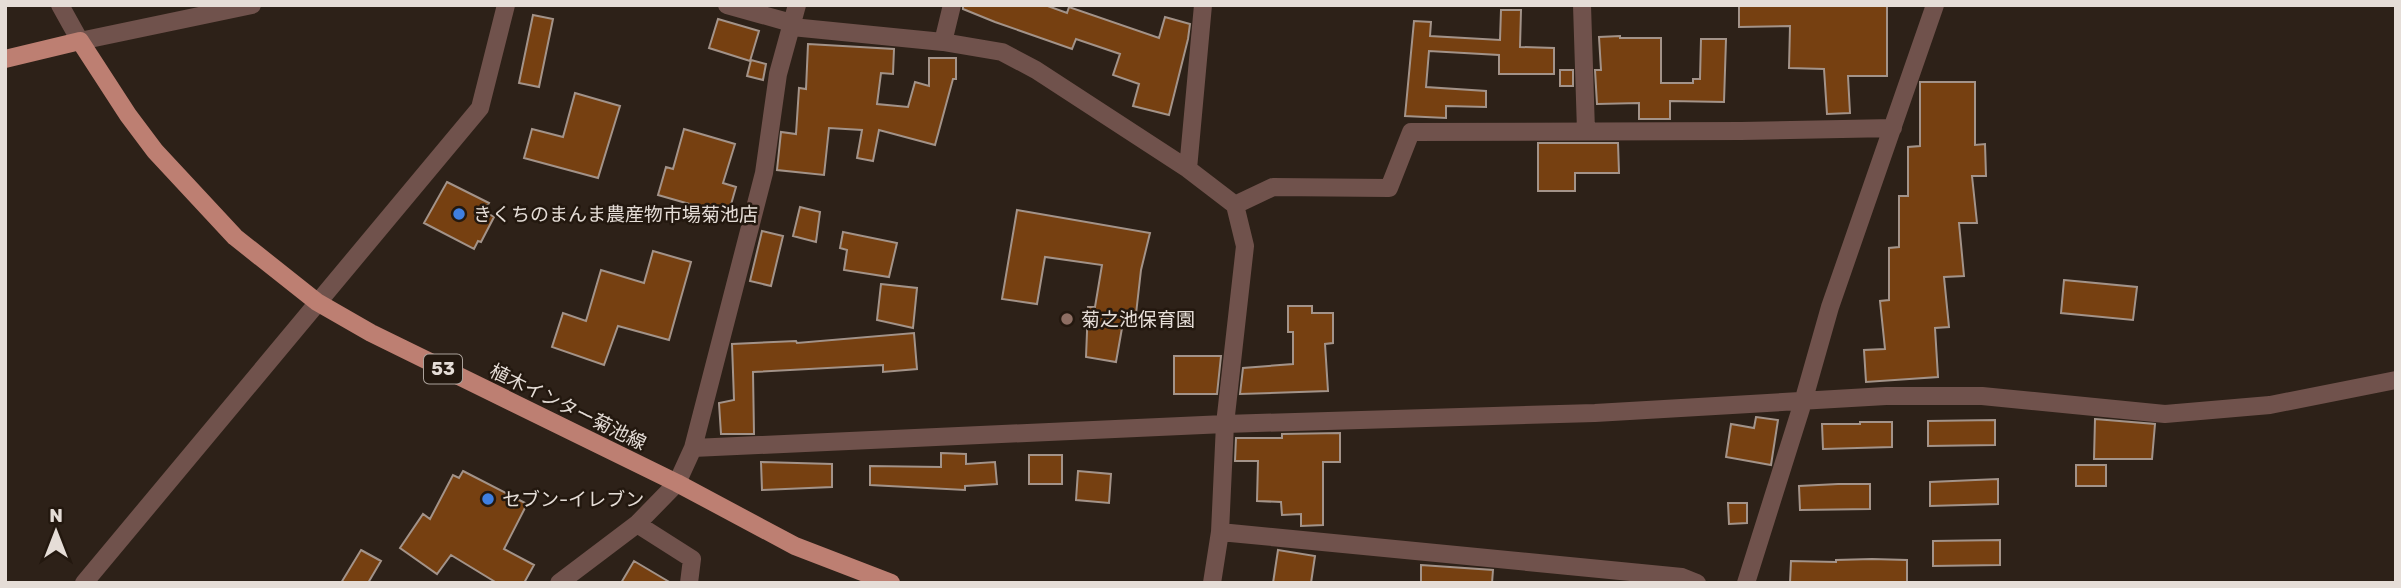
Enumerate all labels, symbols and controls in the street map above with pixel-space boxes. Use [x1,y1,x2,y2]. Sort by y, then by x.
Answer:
place label: きくちのまんま農産物市場菊池店 [473,203,758,226]
marker: きくちのまんま農産物市場菊池店 [451,206,467,222]
place label: 菊之池保育園 [1081,308,1195,331]
marker: 菊之池保育園 [1059,311,1075,327]
road number: 53 [424,354,462,384]
street label: 植木インター菊池線 [486,359,650,455]
place label: セブン-イレブン [502,488,644,511]
marker: セブン-イレブン [480,491,496,507]
north arrow [21,497,91,567]
text: N [49,504,63,527]

